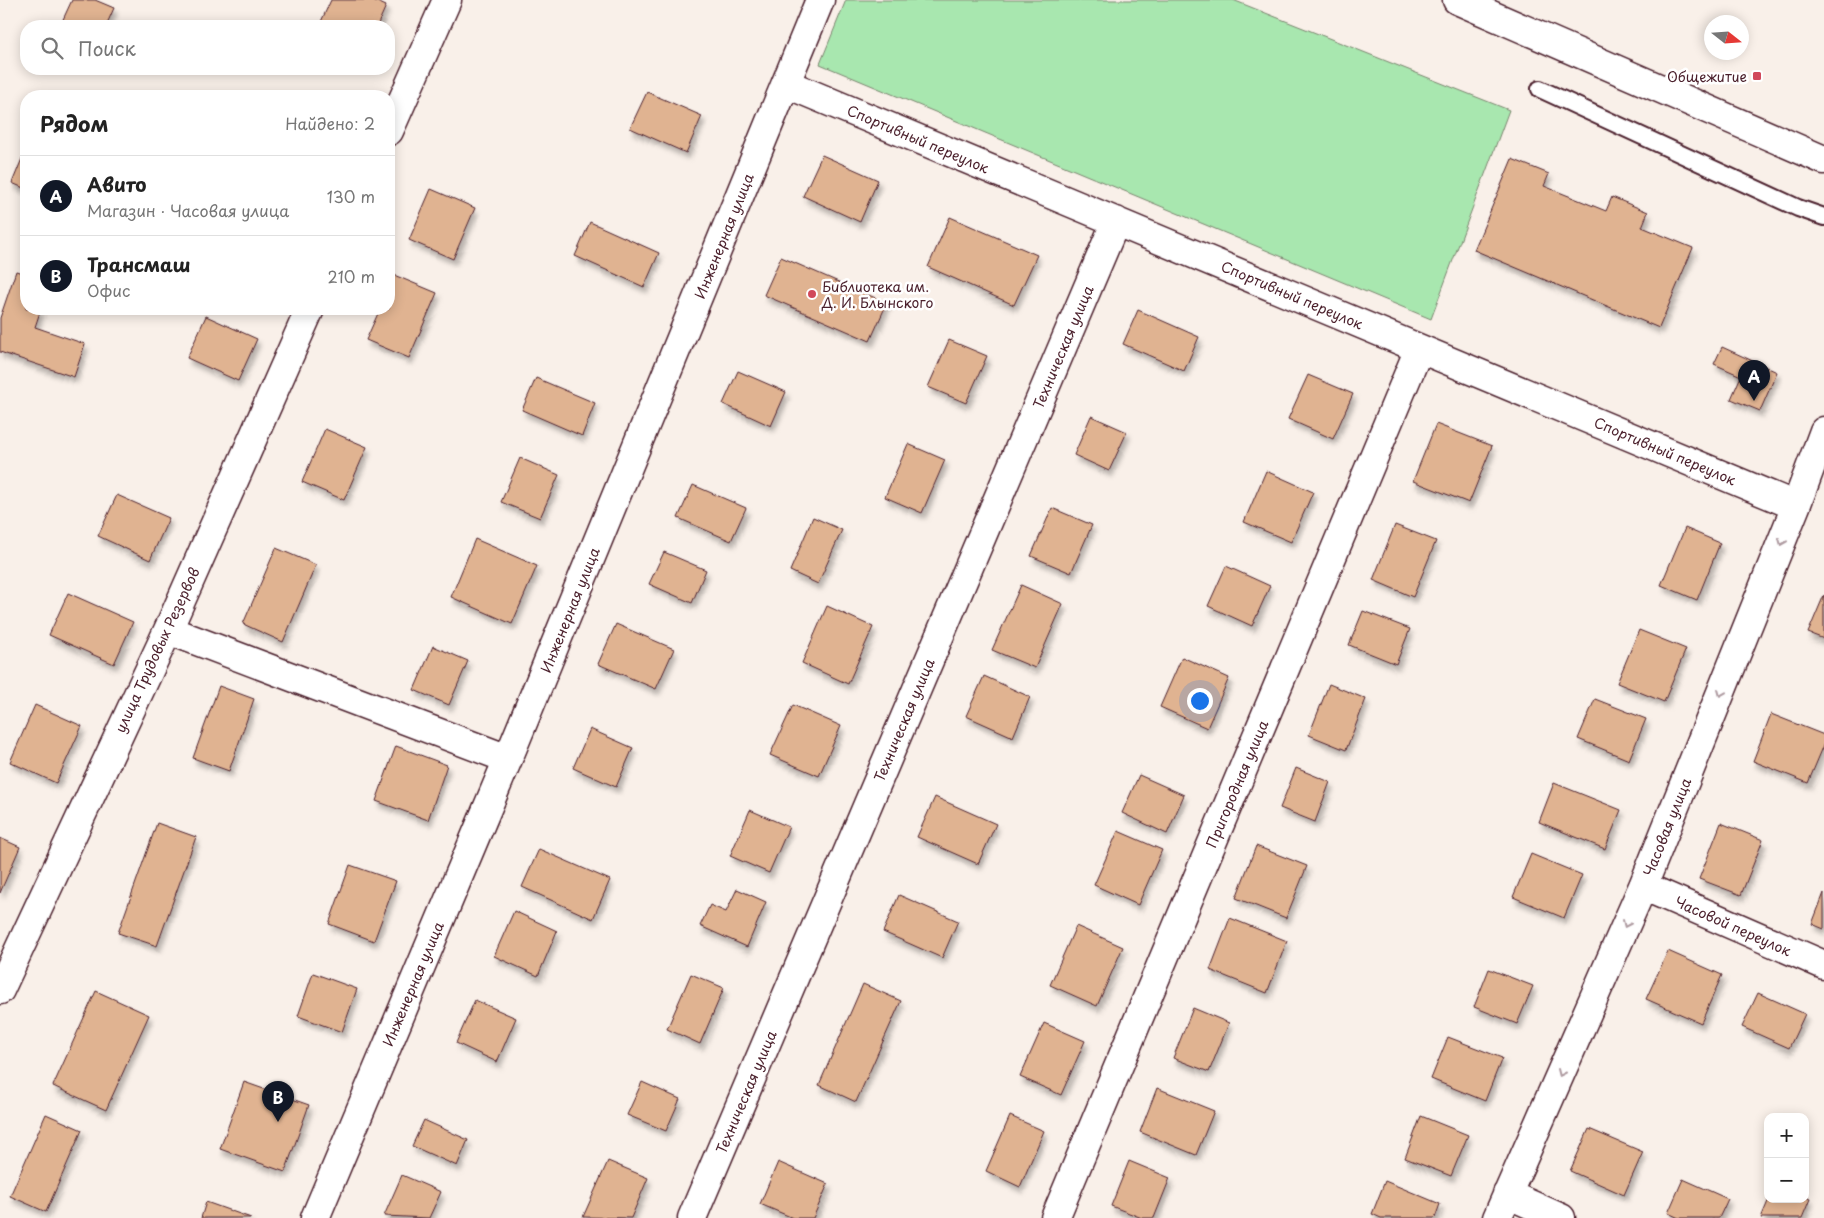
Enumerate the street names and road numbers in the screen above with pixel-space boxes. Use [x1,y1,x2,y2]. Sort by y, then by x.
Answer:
street label: Спортивный переулок [844,100,993,179]
street label: Инженерная улица [689,170,759,302]
street label: Спортивный переулок [1218,256,1367,335]
street label: Техническая улица [1028,282,1099,412]
street label: Спортивный переулок [1591,412,1740,491]
street label: Инженерная улица [535,544,605,676]
street label: улица Трудовых Резервов [109,564,205,736]
street label: Техническая улица [869,655,940,785]
street label: Пригородная улица [1201,717,1273,851]
street label: Часовая улица [1638,774,1696,879]
street label: Часовой переулок [1671,891,1795,961]
street label: Инженерная улица [377,918,449,1050]
street label: Техническая улица [711,1027,782,1157]

